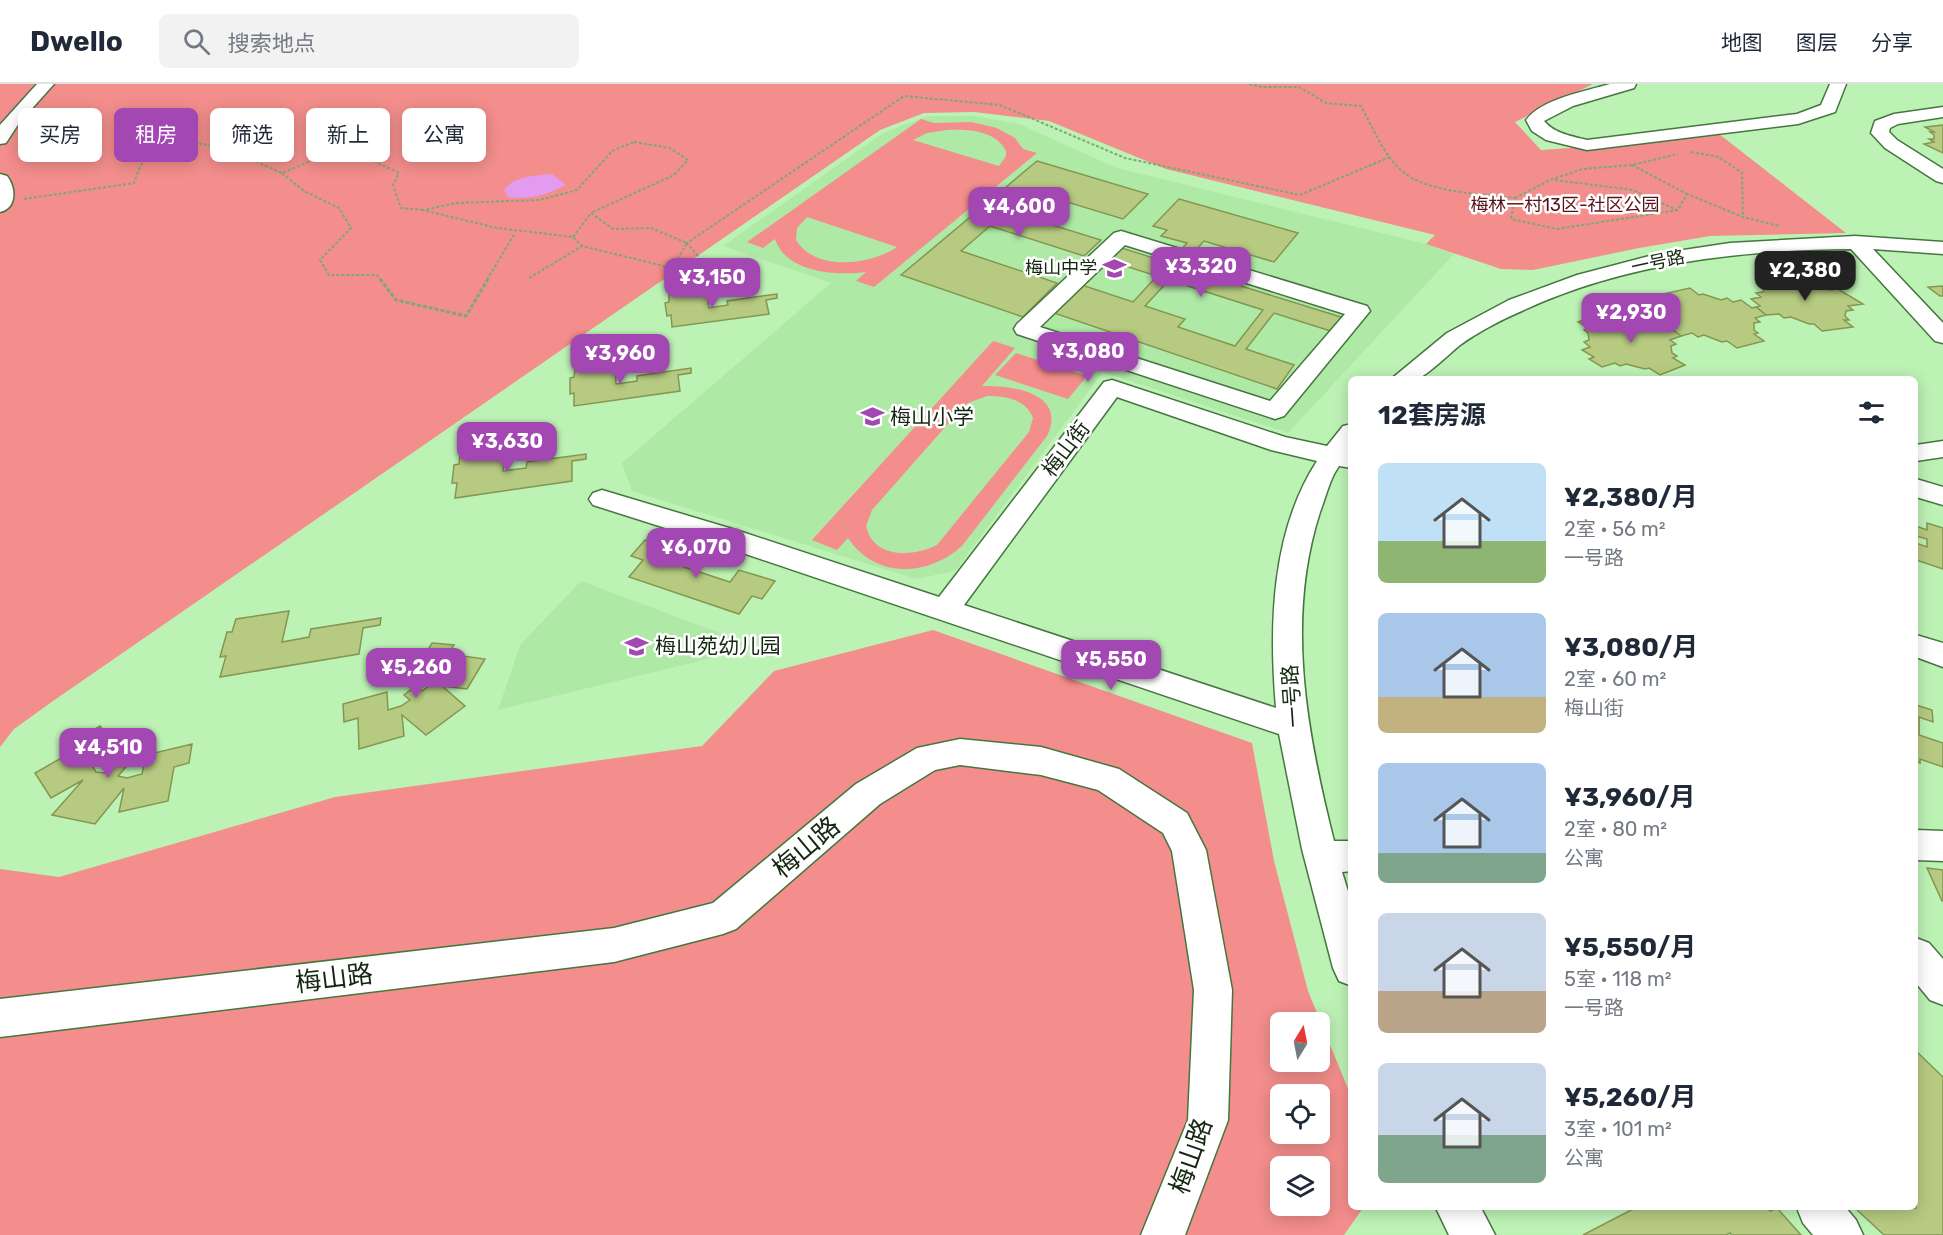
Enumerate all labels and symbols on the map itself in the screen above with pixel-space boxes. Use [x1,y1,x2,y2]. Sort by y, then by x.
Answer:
pin: ¥4,600 [970,187,1068,238]
park label: 梅林一村13区-社区公园 [1470,194,1660,216]
street label: 一号路 [1629,246,1687,278]
pin: ¥3,320 [1152,247,1250,298]
pin: ¥2,380 [1756,251,1854,302]
school or university icon: 梅山中学 [1102,255,1128,281]
place label: 梅山中学 [1025,257,1097,279]
pin: ¥3,150 [663,258,761,309]
pin: ¥2,930 [1582,293,1680,344]
pin: ¥3,080 [1039,332,1137,383]
pin: ¥3,960 [571,334,669,385]
school or university icon: 梅山小学 [859,404,885,430]
place label: 梅山小学 [890,404,974,429]
street label: 梅山街 [1037,416,1095,481]
pin: ¥3,630 [458,422,556,473]
pin: ¥6,070 [647,528,745,579]
school or university icon: 梅山苑幼儿园 [624,633,650,659]
place label: 梅山苑幼儿园 [655,633,781,658]
pin: ¥5,550 [1062,640,1160,691]
pin: ¥5,260 [367,648,465,699]
street label: 一号路 [1277,664,1306,728]
pin: ¥4,510 [59,728,157,779]
street label: 梅山路 [766,810,846,884]
street label: 梅山路 [293,958,375,999]
north arrow [1270,1012,1330,1072]
street label: 梅山路 [1164,1114,1219,1198]

